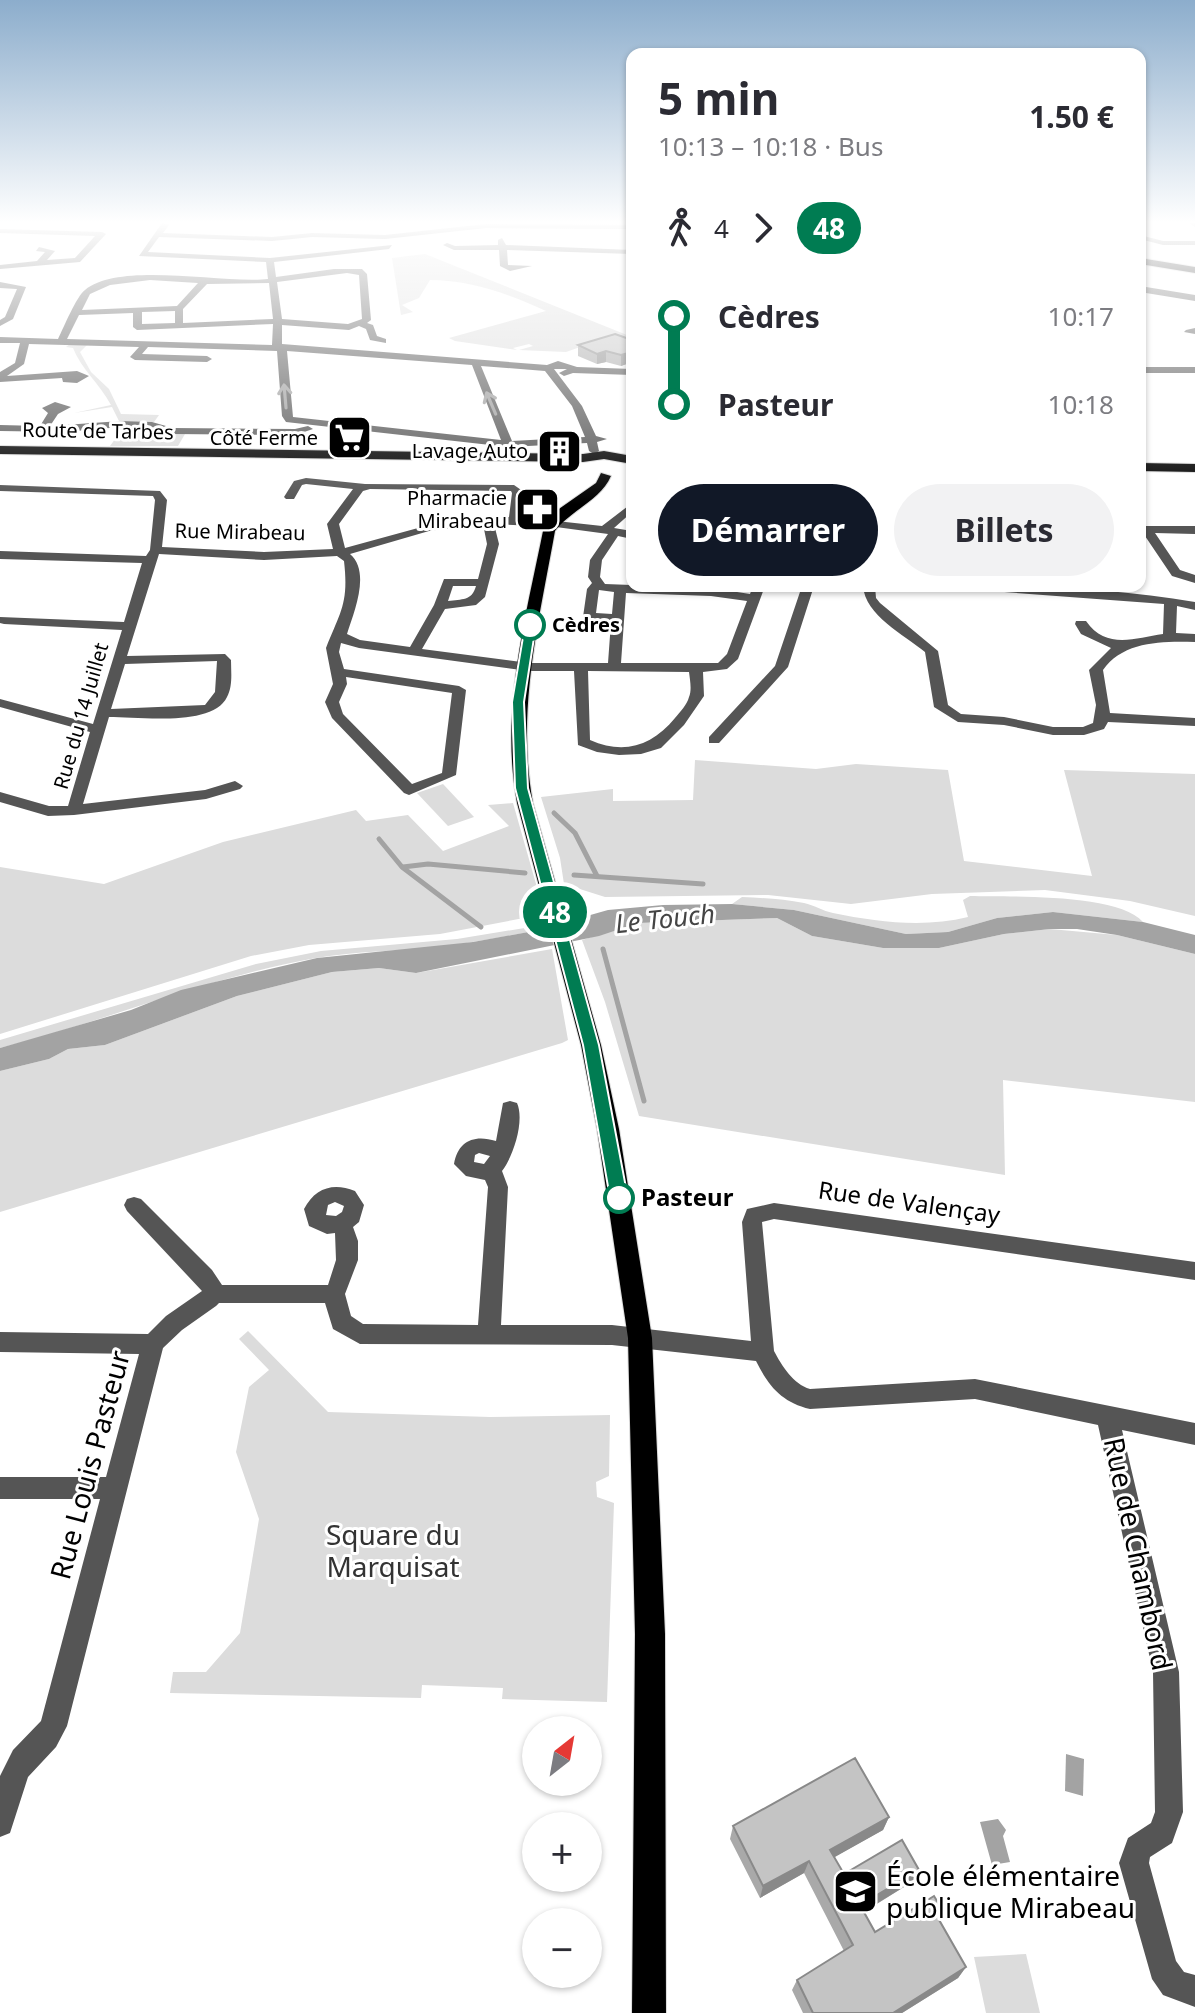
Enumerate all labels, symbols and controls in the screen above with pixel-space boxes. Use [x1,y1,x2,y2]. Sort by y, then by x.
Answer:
text: 5 min [658,68,779,128]
text: 1.50 € [1029,96,1114,137]
text: 10:13 – 10:18 · Bus [658,128,883,164]
icon: walk [658,206,702,250]
icon: forward [741,206,785,250]
text: 48 [813,209,845,247]
text: 4 [714,210,729,246]
text: Cèdres [718,296,820,337]
text: 10:17 [1048,298,1114,334]
one-way arrow [277,383,292,410]
text: Pasteur [718,384,834,425]
text: 10:18 [1048,386,1114,422]
one-way arrow [483,391,498,416]
supermarket icon: Côté Ferme [325,414,373,462]
street label: Route de Tarbes [22,416,174,445]
place label: Côté Ferme [210,424,318,451]
building icon: Lavage Auto [535,427,583,475]
place label: Lavage Auto [412,437,528,464]
place label: Pharmacie Mirabeau [407,484,507,534]
button: Démarrer [658,484,878,576]
button: Billets [894,484,1114,576]
pharmacy icon: Pharmacie Mirabeau [514,485,562,533]
street label: Rue Mirabeau [174,517,306,546]
marker: Cèdres [515,610,545,640]
place label: Cèdres [552,611,620,638]
street label: Rue du 14 Juillet [47,640,114,792]
line badge: 48 [519,886,591,938]
text: 48 [539,893,571,931]
water label: Le Touch [613,895,716,941]
street label: Rue de Valençay [816,1172,1003,1231]
place label: Pasteur [641,1180,734,1213]
marker: Pasteur [604,1183,634,1213]
street label: Rue Louis Pasteur [40,1346,138,1583]
street label: Rue de Chambord [1096,1434,1182,1674]
park label: Square du Marquisat [326,1515,460,1585]
north arrow [522,1716,602,1796]
map controls [522,1716,602,1988]
button: + [522,1812,602,1892]
place label: École élémentaire publique Mirabeau [886,1856,1135,1926]
school or university icon: École élémentaire publique Mirabeau [831,1868,879,1916]
button: − [522,1908,602,1988]

